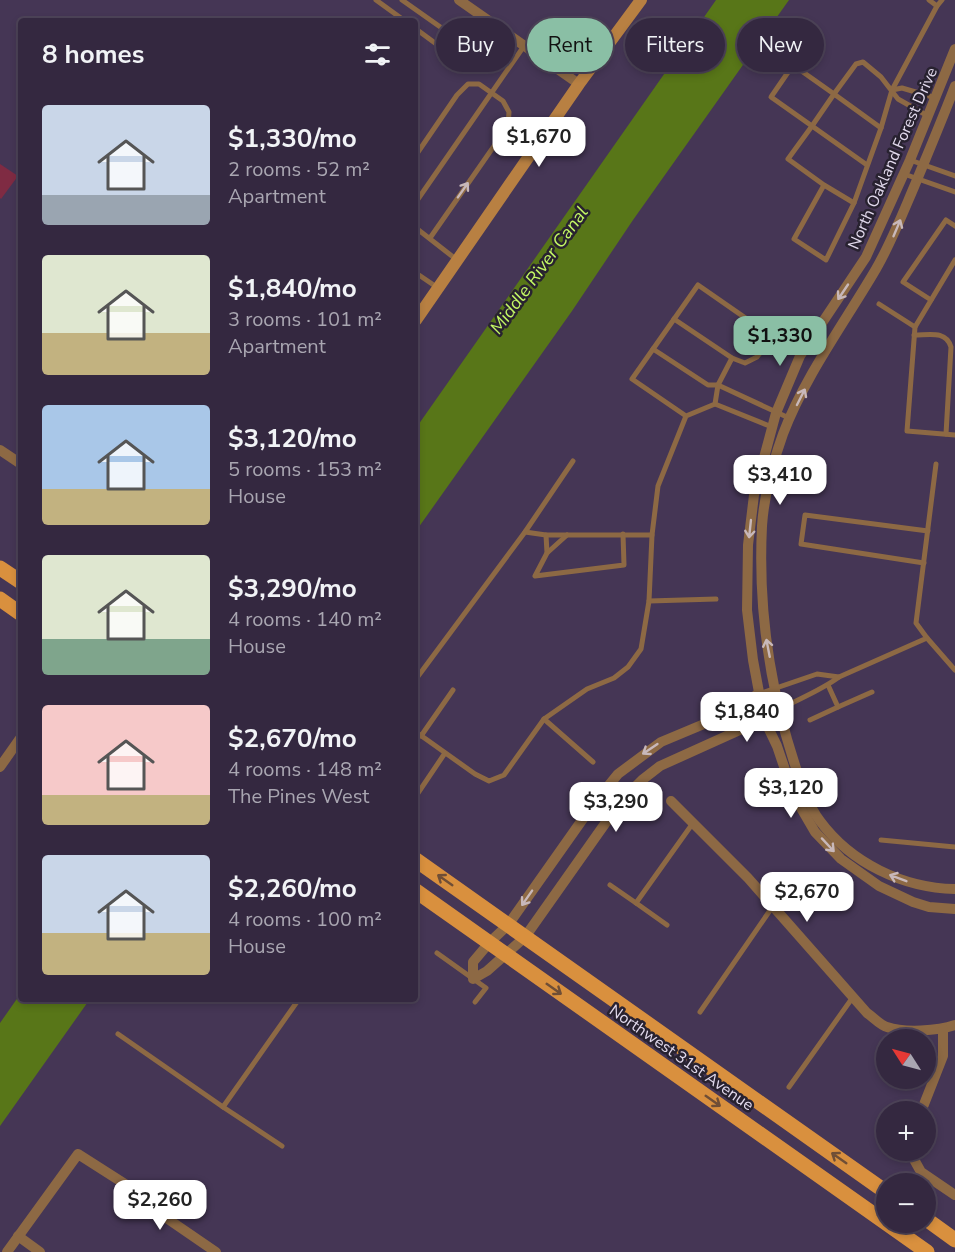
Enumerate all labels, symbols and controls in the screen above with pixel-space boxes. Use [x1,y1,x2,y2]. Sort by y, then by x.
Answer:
chip: Buy [436,18,515,72]
chip: Rent [527,18,613,72]
chip: Filters [625,18,725,72]
chip: New [737,18,824,72]
text: 8 homes [42,37,144,72]
icon: filters [361,38,394,71]
street label: North Oakland Forest Drive [843,64,943,253]
pin: $1,670 [490,117,588,168]
text: $1,330/mo [228,121,357,156]
text: $1,670 [507,123,571,150]
icon: home [90,129,162,201]
text: 2 rooms · 52 m² [228,156,370,183]
one-way arrow [457,182,469,199]
text: Apartment [228,183,326,210]
water label: Middle River Canal [484,201,594,339]
one-way arrow [891,219,903,237]
text: $1,840/mo [228,271,357,306]
icon: home [90,279,162,351]
one-way arrow [836,284,849,301]
text: 3 rooms · 101 m² [228,306,382,333]
pin: $1,330 [731,316,829,367]
text: $1,330 [748,322,812,349]
text: Apartment [228,333,326,360]
one-way arrow [796,389,807,407]
text: $3,120/mo [228,421,357,456]
icon: home [90,429,162,501]
pin: $3,410 [731,455,829,506]
text: 5 rooms · 153 m² [228,456,382,483]
text: $3,410 [748,461,812,488]
text: House [228,483,286,510]
one-way arrow [744,519,755,539]
text: $3,290/mo [228,571,357,606]
icon: home [90,579,162,651]
text: 4 rooms · 140 m² [228,606,382,633]
text: House [228,633,286,660]
one-way arrow [762,639,773,659]
pin: $1,840 [698,692,796,743]
text: $1,840 [715,698,779,725]
text: $2,670/mo [228,721,357,756]
icon: home [90,729,162,801]
one-way arrow [643,743,659,755]
text: 4 rooms · 148 m² [228,756,382,783]
pin: $3,120 [742,768,840,819]
text: $3,120 [759,774,823,801]
pin: $3,290 [567,782,665,833]
text: The Pines West [228,783,369,810]
text: $3,290 [584,788,648,815]
one-way arrow [820,837,834,852]
text: $2,260/mo [228,871,357,906]
pin: $2,670 [758,872,856,923]
one-way arrow [889,872,908,883]
one-way arrow [437,874,453,887]
text: $2,670 [775,878,839,905]
icon: home [90,879,162,951]
one-way arrow [521,890,533,906]
text: 4 rooms · 100 m² [228,906,382,933]
text: House [228,933,286,960]
one-way arrow [545,982,561,995]
street label: Northwest 31st Avenue [605,1000,758,1116]
north arrow [876,1029,936,1089]
map controls [876,1029,936,1233]
one-way arrow [704,1095,721,1107]
button: + [876,1101,936,1161]
one-way arrow [831,1152,847,1164]
button: − [876,1173,936,1233]
pin: $2,260 [111,1180,209,1231]
text: $2,260 [128,1186,192,1213]

